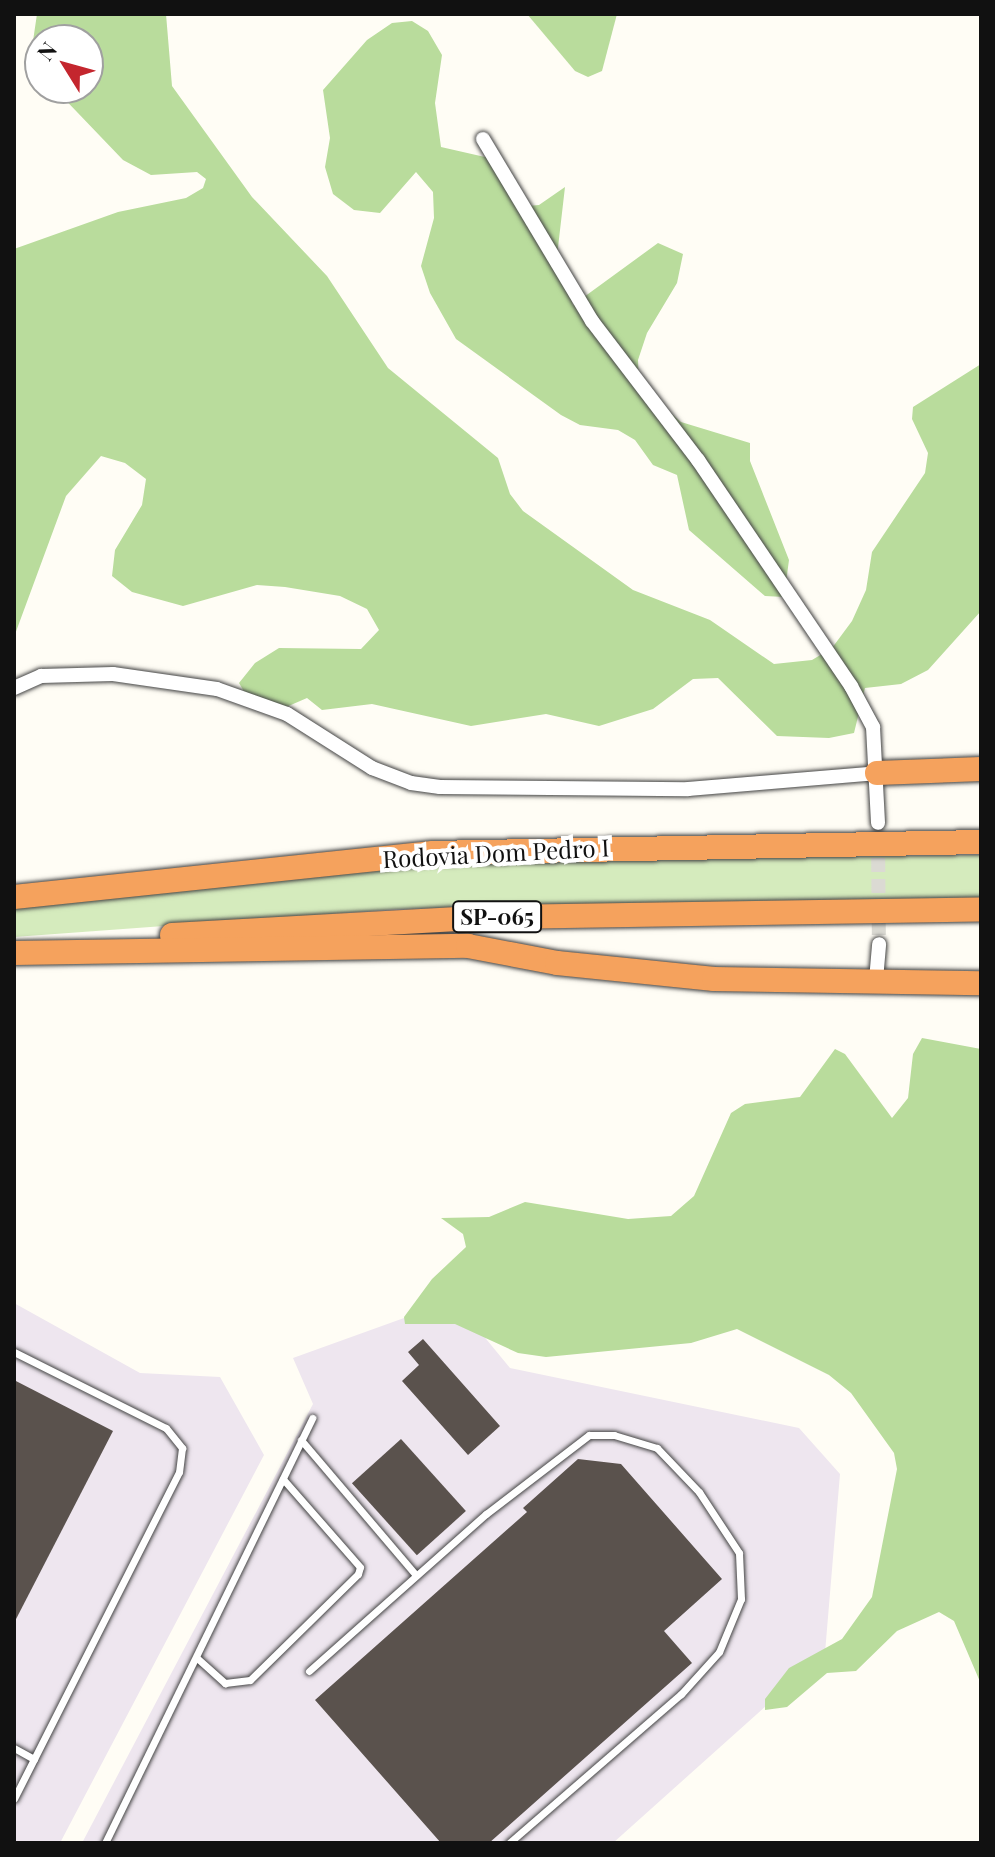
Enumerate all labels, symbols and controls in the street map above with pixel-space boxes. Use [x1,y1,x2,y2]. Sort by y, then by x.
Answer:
north arrow [24,24,104,104]
text: N [30,35,63,66]
street label: Rodovia Dom Pedro I [382,833,610,873]
road number: SP-065 [451,899,543,935]

